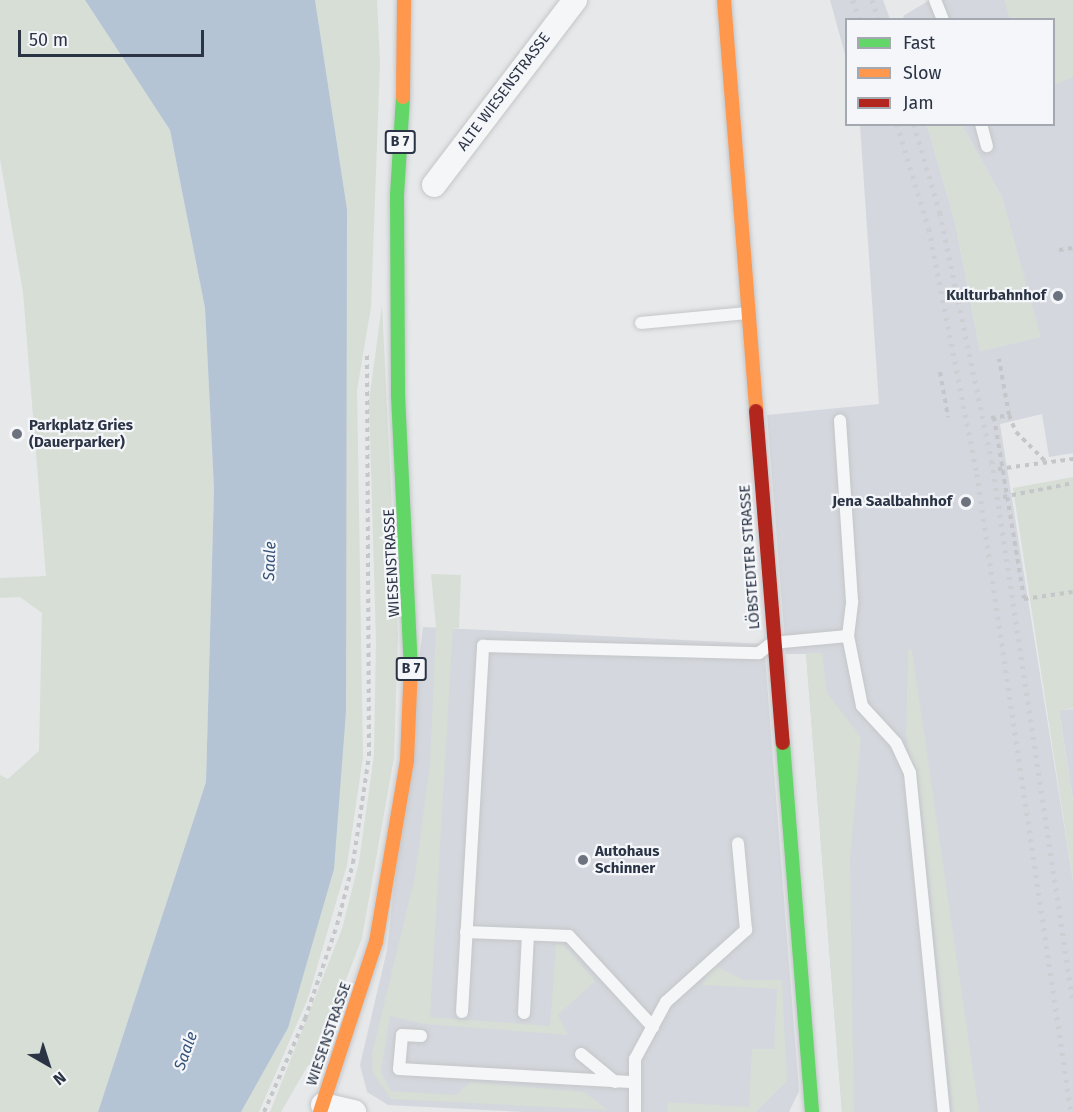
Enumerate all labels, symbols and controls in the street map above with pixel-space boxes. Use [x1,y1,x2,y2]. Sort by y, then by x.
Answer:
scale bar [21,18,207,56]
legend [845,18,1055,126]
text: 50 m [29,29,68,51]
street label: ALTE WIESENSTRASSE [454,29,554,155]
text: Fast [903,32,935,54]
text: Slow [903,62,941,84]
text: Jam [903,92,934,114]
road number: B 7 [384,131,416,153]
place label: Kulturbahnhof [946,287,1046,305]
marker: Kulturbahnhof [1051,289,1065,303]
place label: Parkplatz Gries (Dauerparker) [29,416,133,451]
marker: Parkplatz Gries (Dauerparker) [10,427,24,441]
street label: LÖBSTEDTER STRASSE [736,484,764,630]
place label: Jena Saalbahnhof [832,493,952,511]
marker: Jena Saalbahnhof [957,493,975,511]
street label: WIESENSTRASSE [380,508,404,618]
water label: Saale [260,541,280,581]
road number: B 7 [394,658,428,680]
place label: Autohaus Schinner [595,842,659,877]
marker: Autohaus Schinner [576,853,590,867]
street label: WIESENSTRASSE [303,980,355,1088]
water label: Saale [170,1029,202,1073]
north arrow [18,1034,78,1094]
text: N [50,1068,70,1089]

